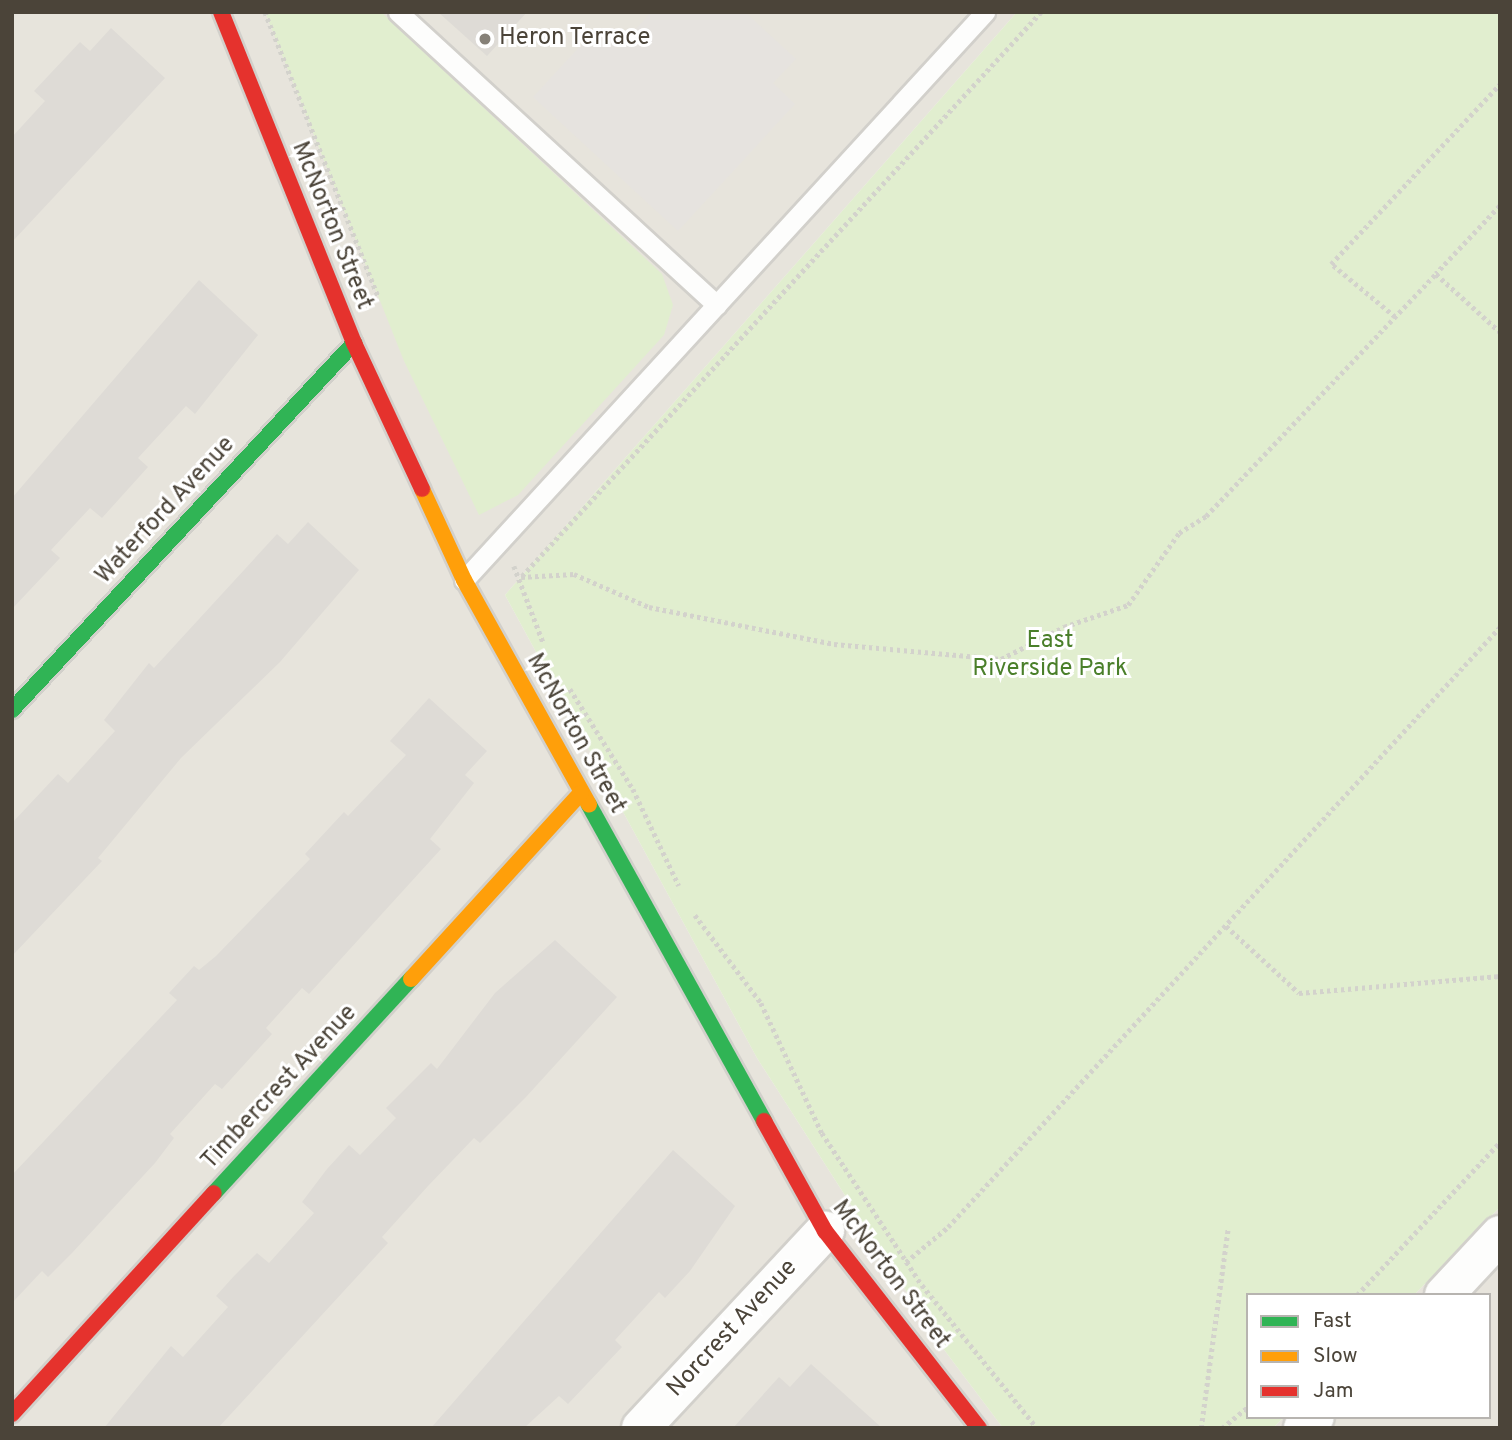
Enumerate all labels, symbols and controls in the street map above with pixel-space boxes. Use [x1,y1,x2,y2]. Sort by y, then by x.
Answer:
place label: Heron Terrace [499,25,651,53]
marker: Heron Terrace [477,31,493,47]
street label: McNorton Street [284,138,378,314]
street label: Waterford Avenue [90,431,242,591]
park label: East Riverside Park [972,628,1128,684]
street label: McNorton Street [519,649,631,819]
street label: Timbercrest Avenue [196,999,364,1177]
street label: McNorton Street [825,1195,955,1355]
street label: Norcrest Avenue [662,1254,804,1404]
legend [1246,1293,1491,1419]
text: Fast [1313,1308,1352,1335]
text: Slow [1313,1343,1358,1370]
text: Jam [1313,1378,1354,1405]

